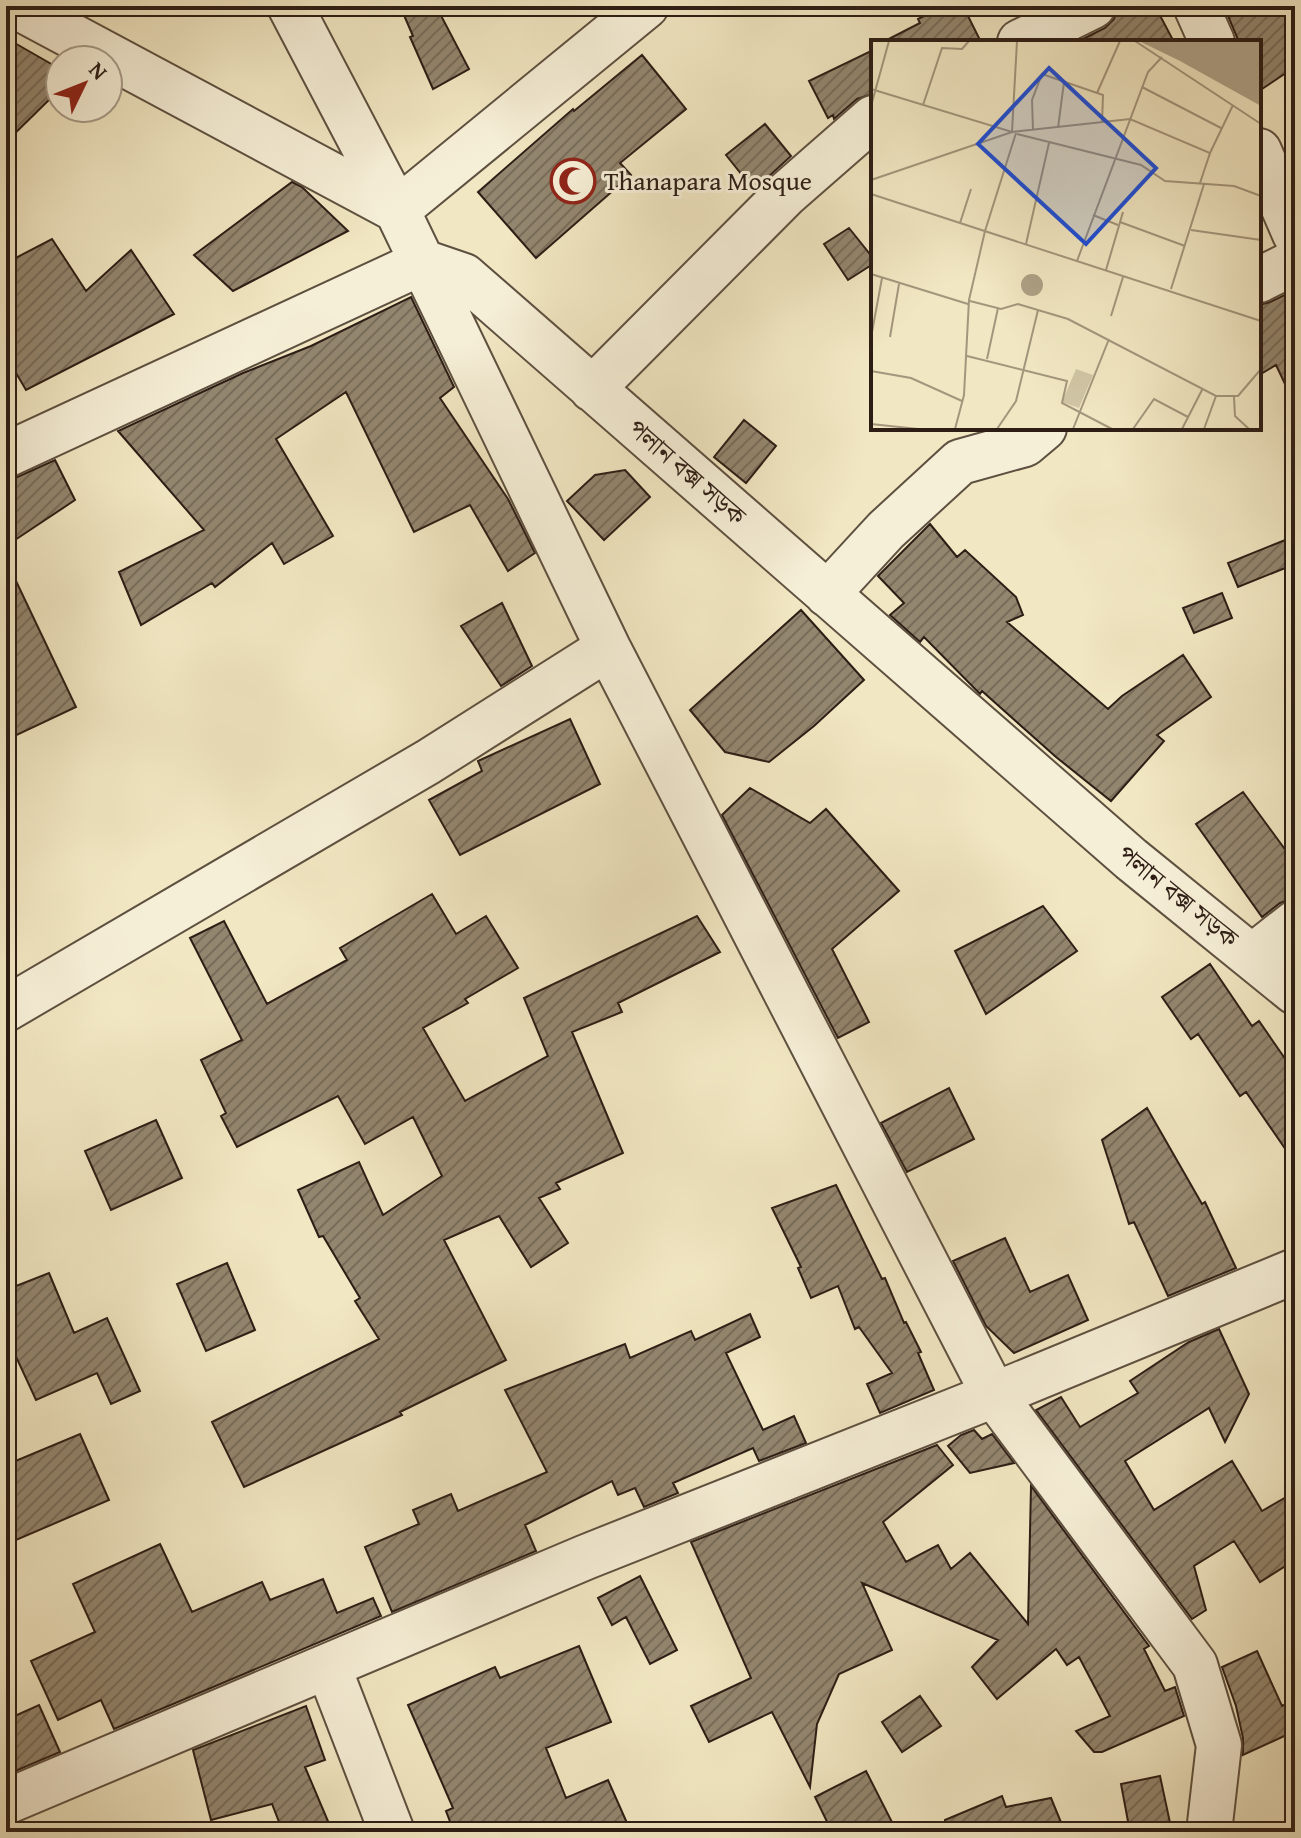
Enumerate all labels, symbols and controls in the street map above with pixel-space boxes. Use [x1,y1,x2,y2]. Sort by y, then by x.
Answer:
inset map [871,40,1261,430]
north arrow [44,44,124,124]
text: N [82,54,116,87]
mosque icon: Thanapara Mosque [549,157,597,205]
place label: Thanapara Mosque [604,161,812,200]
street label: পলান বক্স সড়ক [620,409,756,535]
street label: পলান বক্স সড়ক [1110,835,1248,958]

